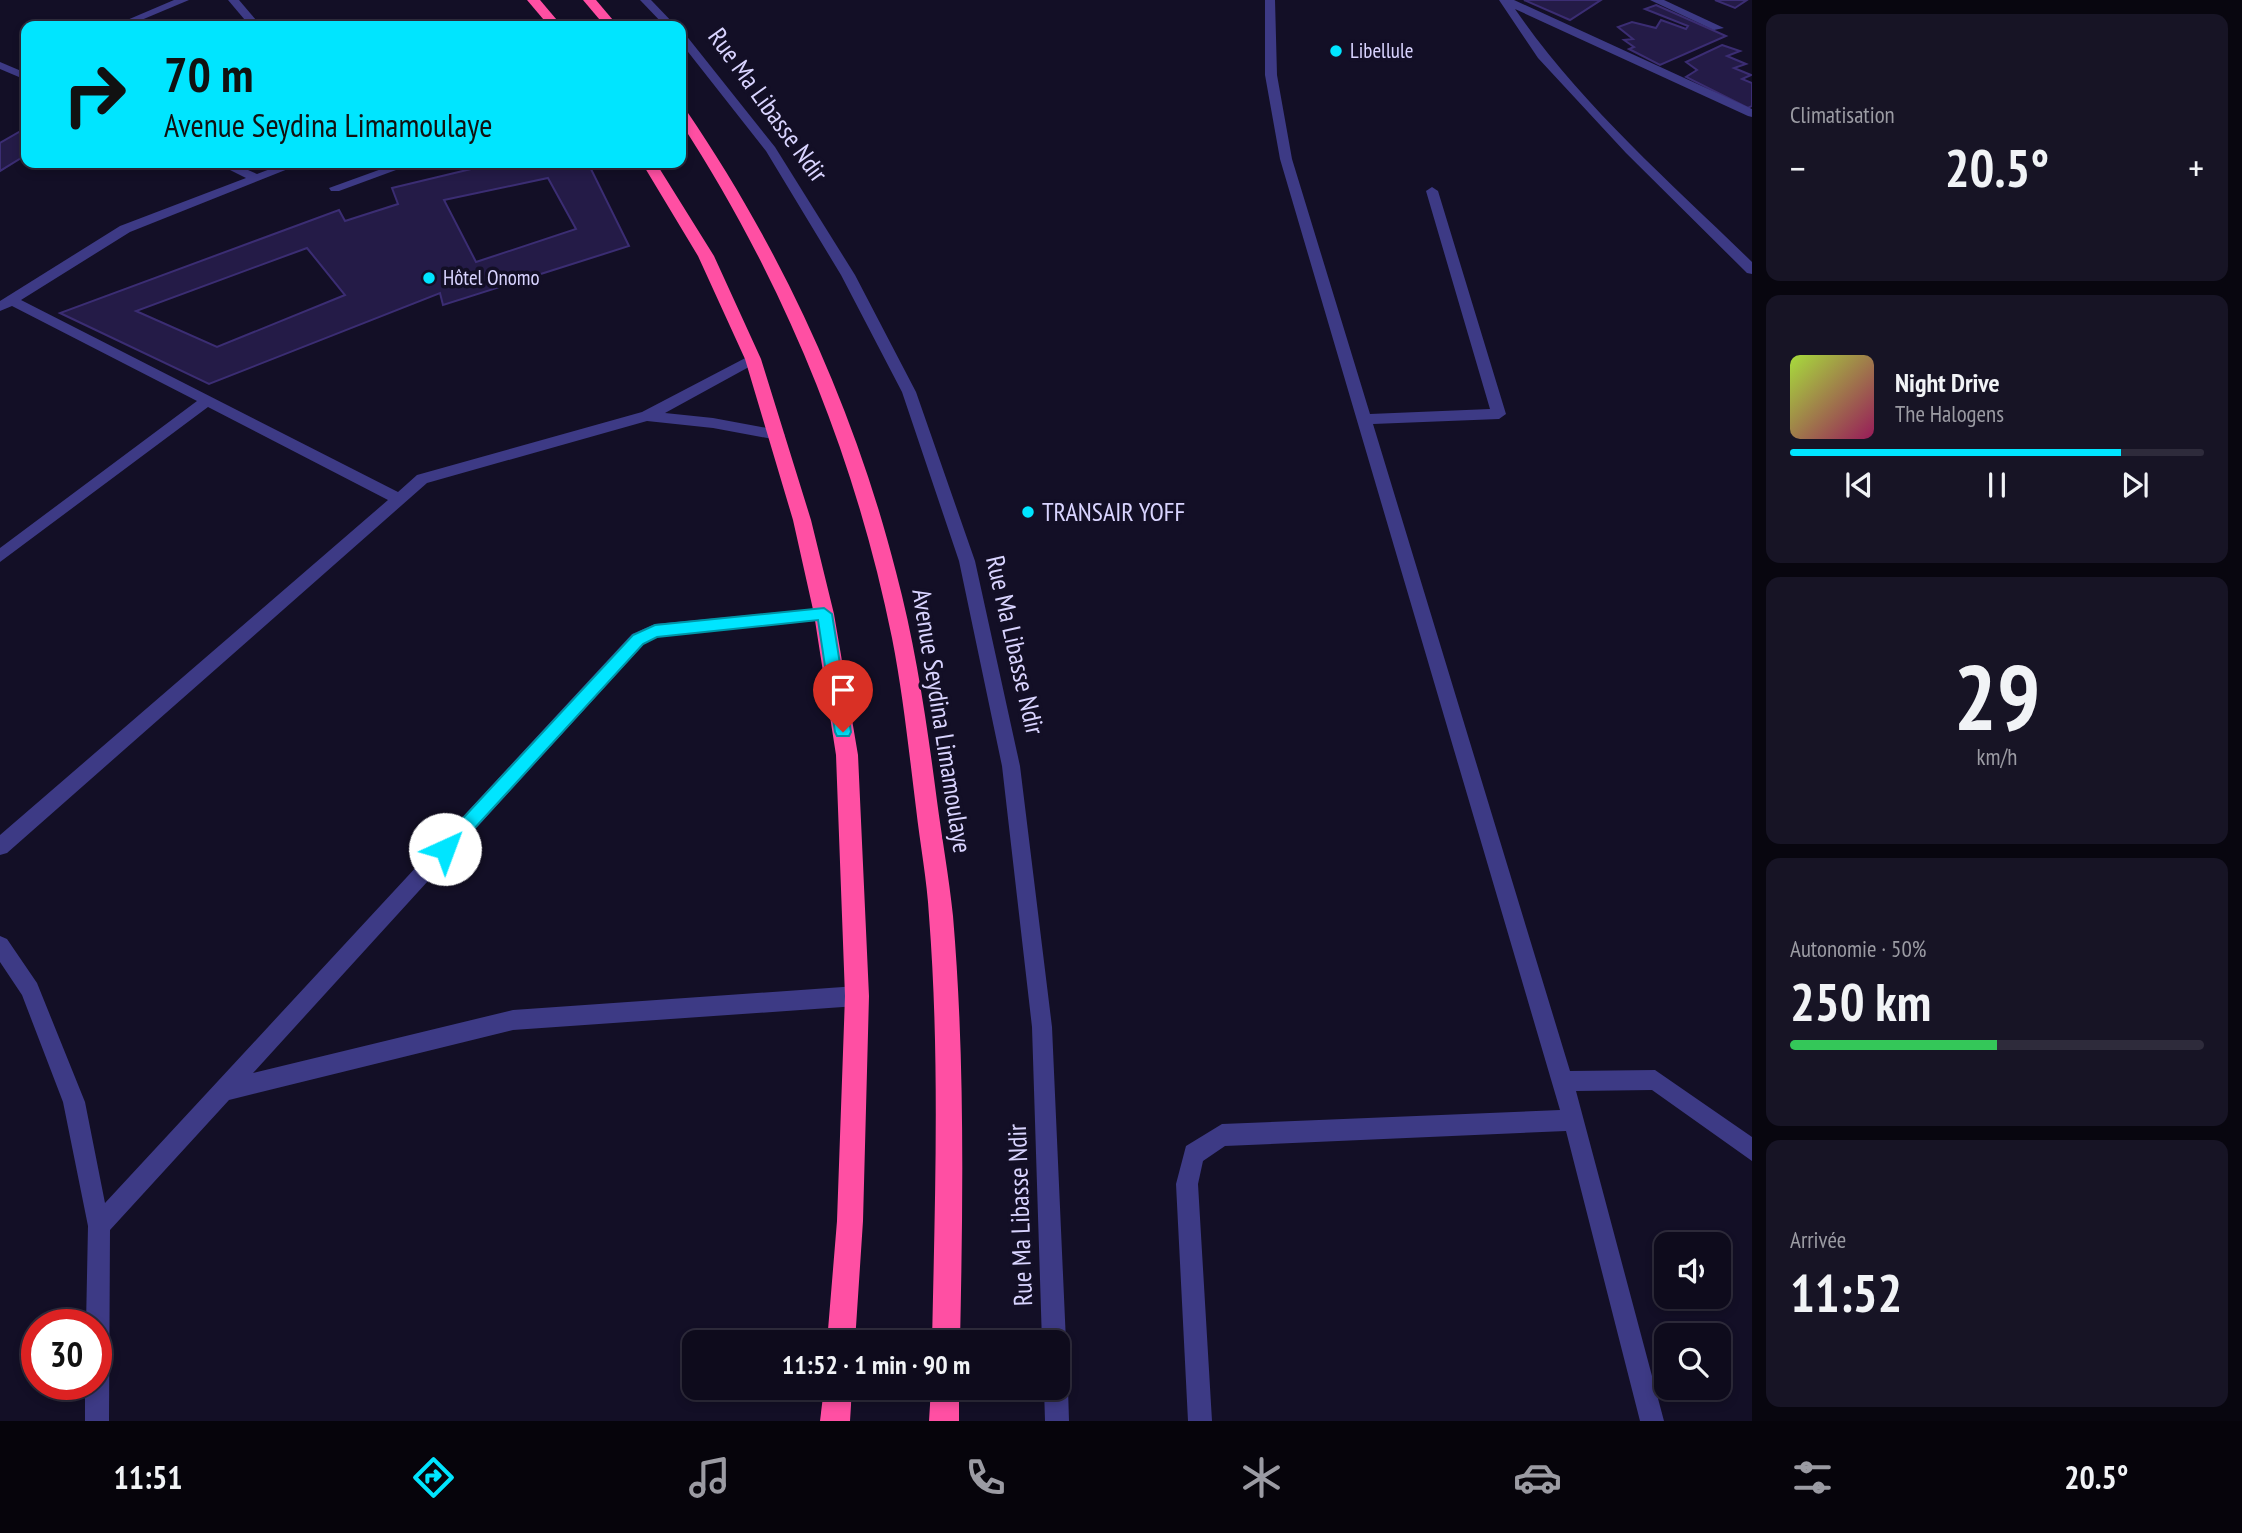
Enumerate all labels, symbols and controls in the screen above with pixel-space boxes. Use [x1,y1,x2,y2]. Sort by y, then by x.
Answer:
street label: Rue Ma Libasse Ndir [701,21,835,188]
place label: Libellule [1350,37,1414,64]
text: 70 m [164,42,253,106]
marker: Libellule [1328,43,1344,59]
icon: right [49,49,140,140]
text: Climatisation [1790,100,1895,129]
text: Avenue Seydina Limamoulaye [164,104,492,146]
text: 20.5° [1945,134,2049,201]
text: − [1790,143,1806,192]
text: + [2188,143,2204,192]
place label: Hôtel Onomo [443,264,540,291]
marker: Hôtel Onomo [421,270,437,286]
text: Night Drive [1895,366,2000,399]
text: The Halogens [1895,399,2004,428]
icon: previous [1840,466,1878,504]
icon: pause [1978,466,2016,504]
icon: next [2116,466,2154,504]
place label: TRANSAIR YOFF [1042,495,1185,528]
marker: TRANSAIR YOFF [1020,504,1036,520]
street label: Rue Ma Libasse Ndir [979,552,1052,737]
street label: Avenue Seydina Limamoulaye [905,587,980,855]
text: 29 [1954,637,2041,755]
pin [813,660,873,732]
icon: arrive [824,671,862,709]
text: km/h [1977,742,2017,771]
position arrow [408,812,482,886]
text: Autonomie · 50% [1790,934,1926,963]
text: 250 km [1790,968,1931,1035]
street label: Rue Ma Libasse Ndir [1000,1123,1039,1307]
text: Arrivée [1790,1225,1846,1254]
map controls [1654,1232,1731,1400]
button: sound [1654,1232,1731,1309]
text: 11:52 [1790,1259,1902,1326]
speed limit sign: 30 [21,1309,112,1400]
button: search [1654,1323,1731,1400]
text: 11:52 · 1 min · 90 m [782,1348,970,1381]
icon: directions [409,1453,458,1502]
icon: music [685,1453,734,1502]
icon: phone [961,1453,1010,1502]
icon: climate [1237,1453,1286,1502]
icon: car [1513,1453,1562,1502]
icon: filters [1788,1453,1837,1502]
text: 11:51 [113,1456,183,1498]
text: 20.5° [2064,1456,2129,1498]

